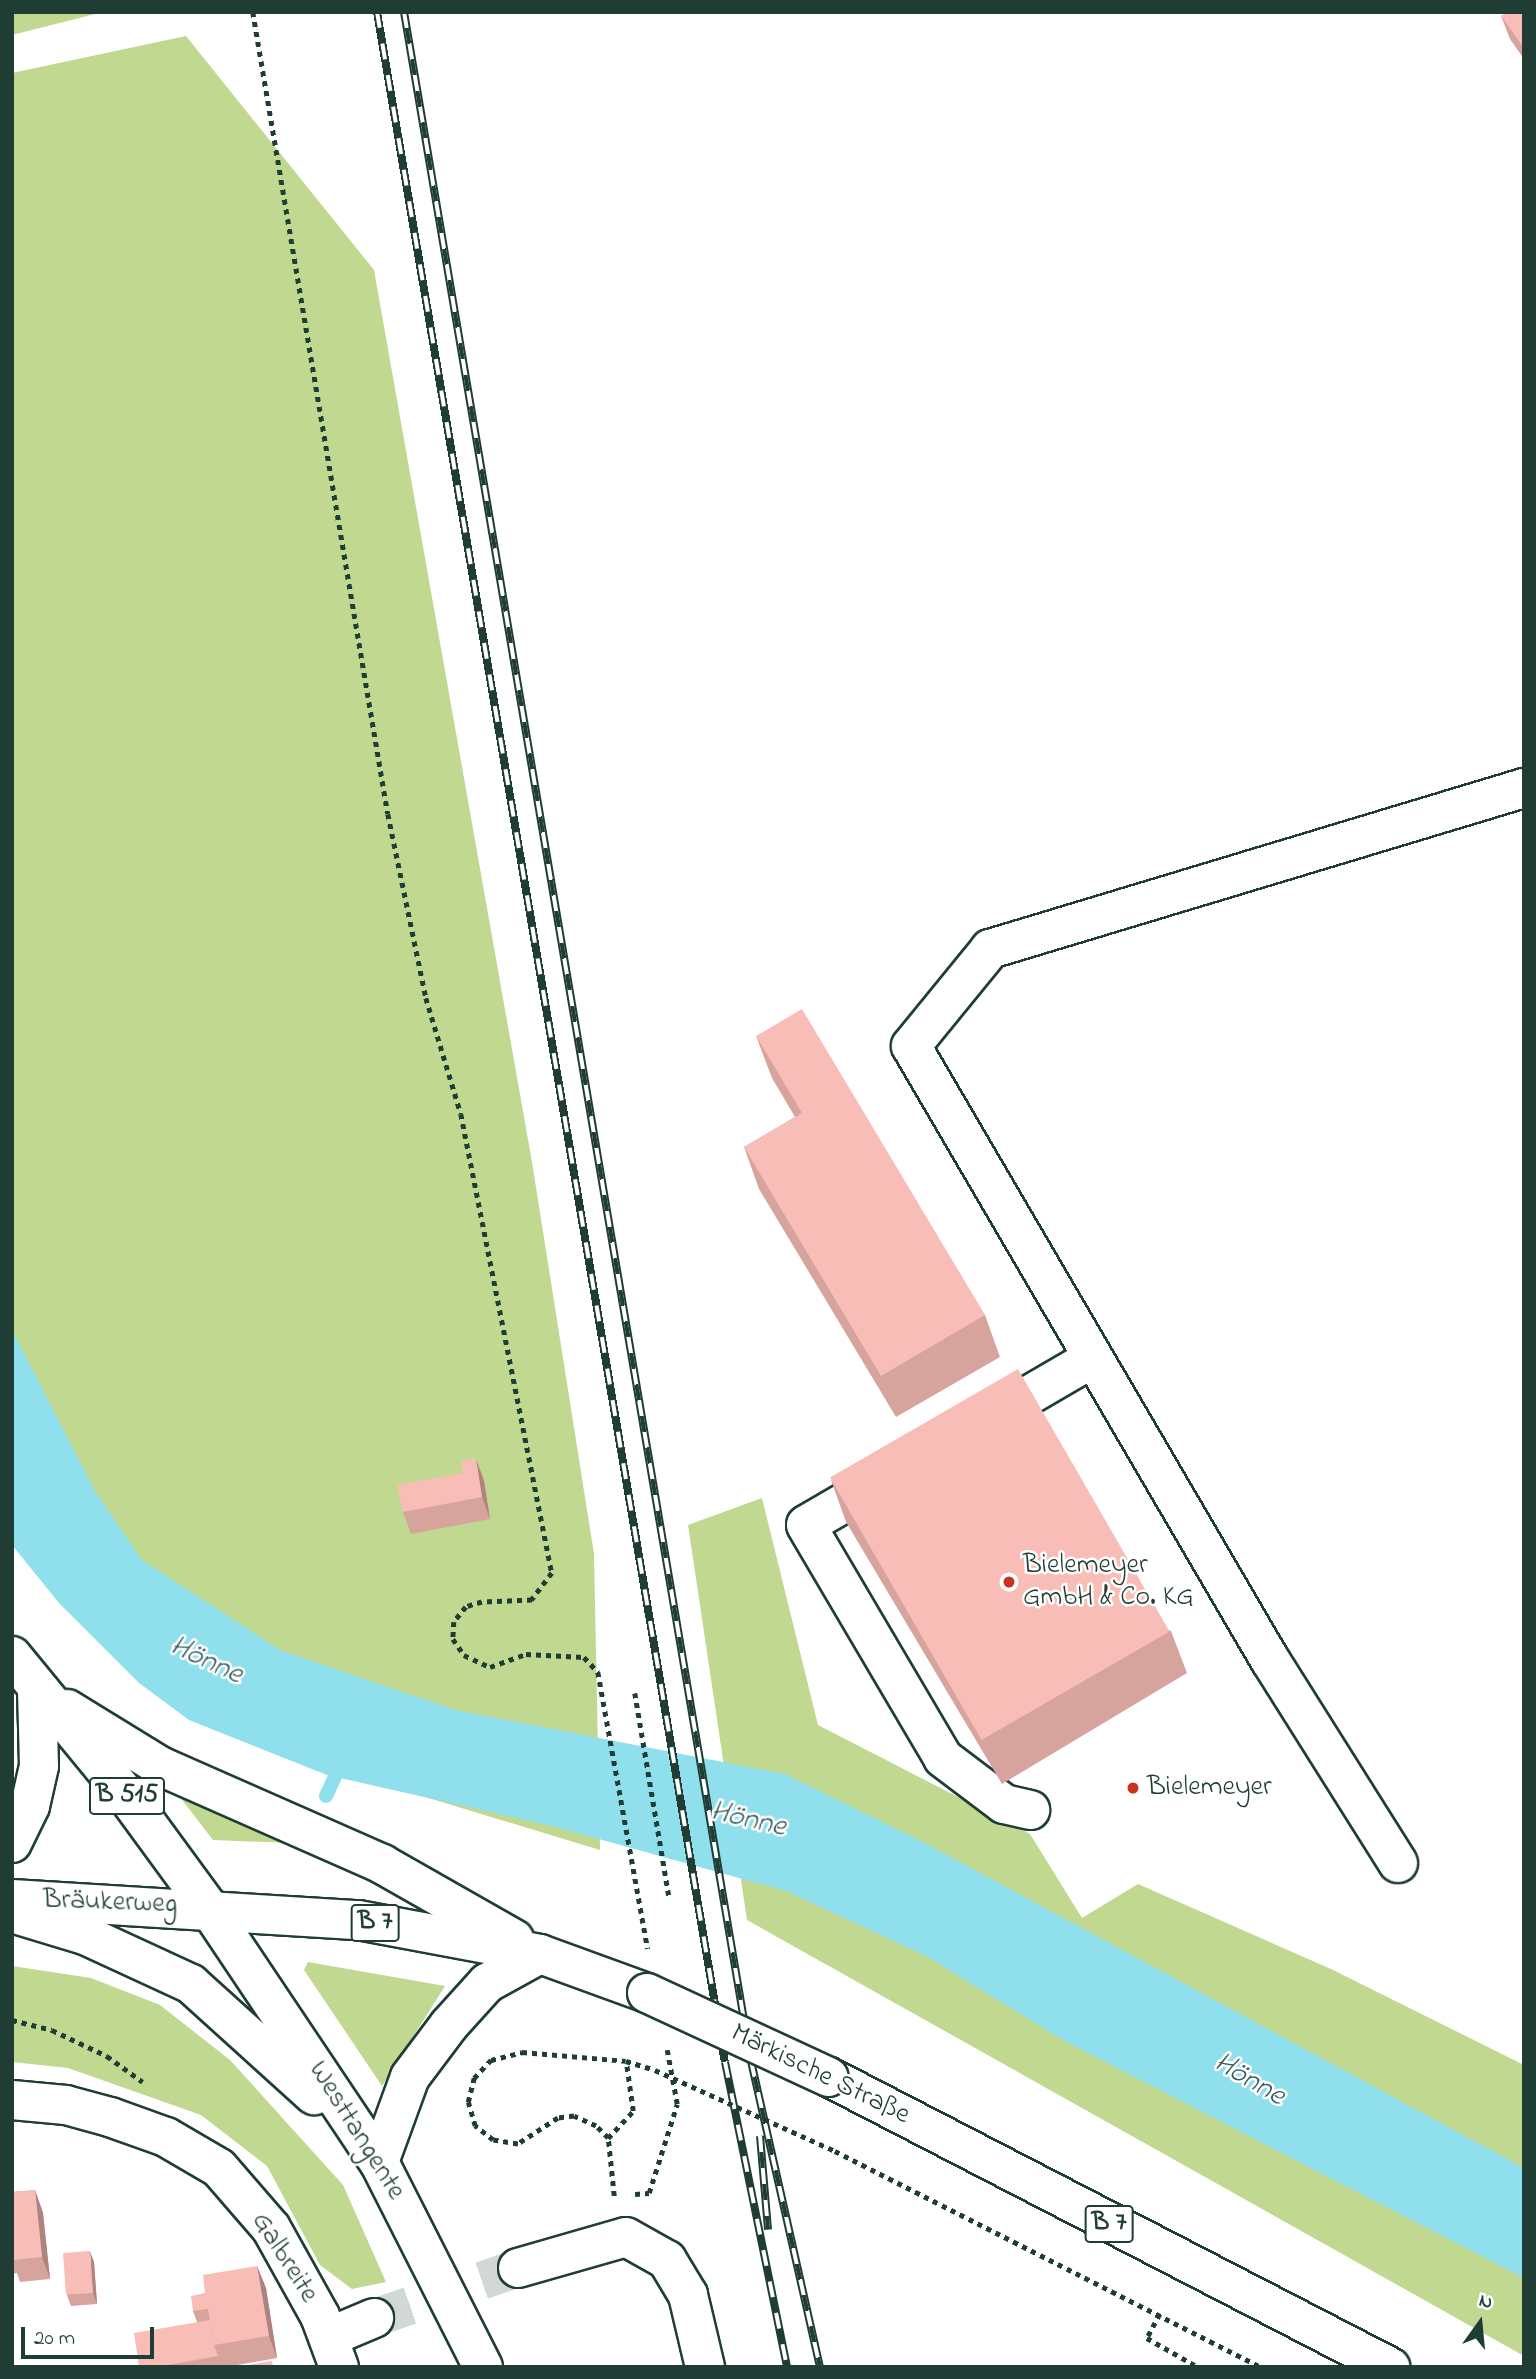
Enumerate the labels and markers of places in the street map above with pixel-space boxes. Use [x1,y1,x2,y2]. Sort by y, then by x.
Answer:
place label: Bielemeyer GmbH & Co. KG [1023,1549,1194,1615]
marker: Bielemeyer GmbH & Co. KG [1001,1574,1017,1590]
place label: Bielemeyer [1147,1771,1272,1805]
marker: Bielemeyer [1125,1780,1141,1796]

